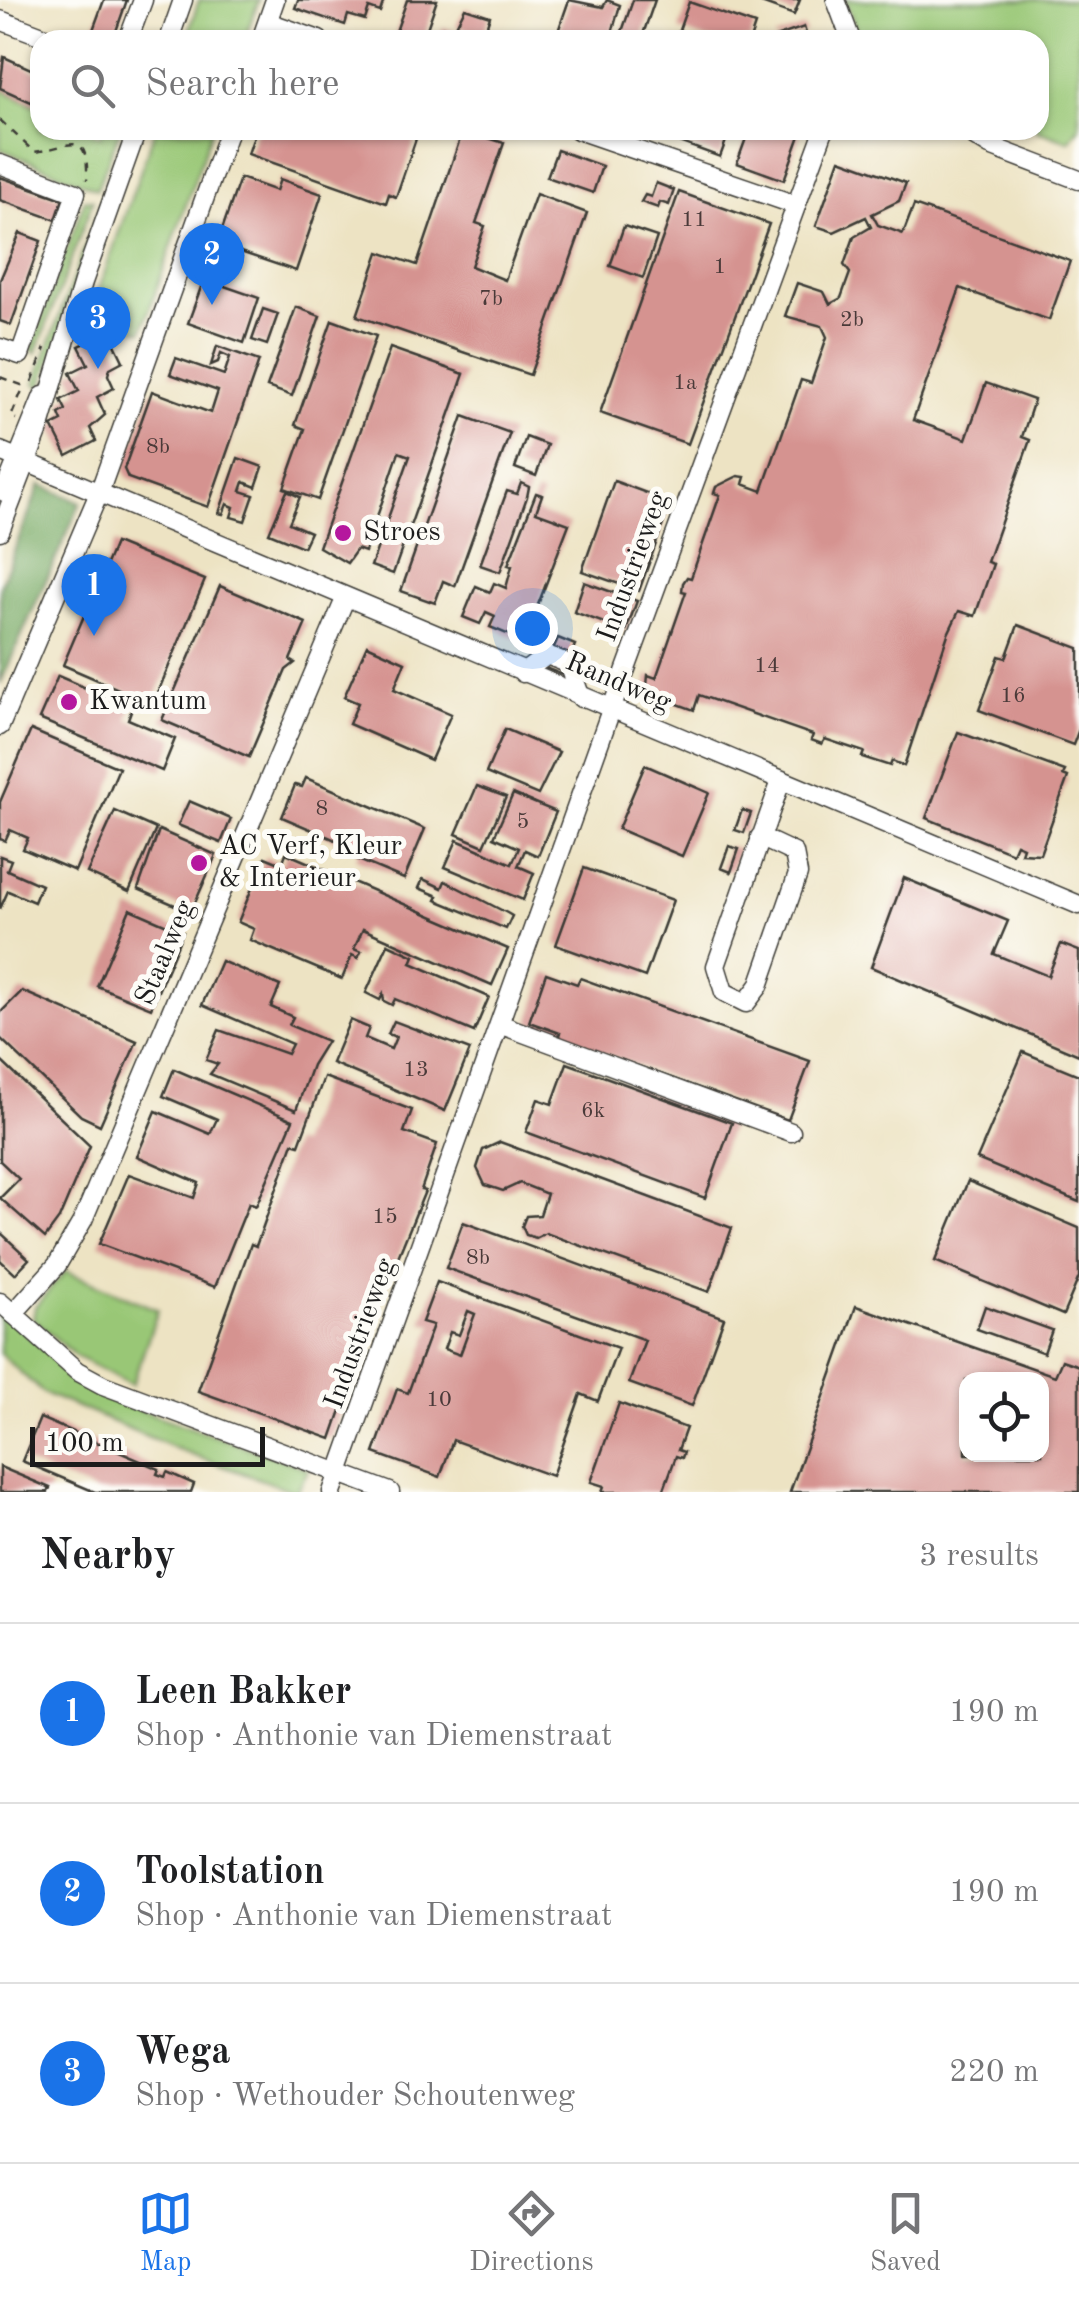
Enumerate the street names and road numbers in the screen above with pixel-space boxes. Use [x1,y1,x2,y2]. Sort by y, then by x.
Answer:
street label: Industrieweg [594,488,674,646]
street label: Randweg [561,648,675,718]
street label: Staalweg [131,897,201,1009]
street label: Industrieweg [321,1255,401,1413]

